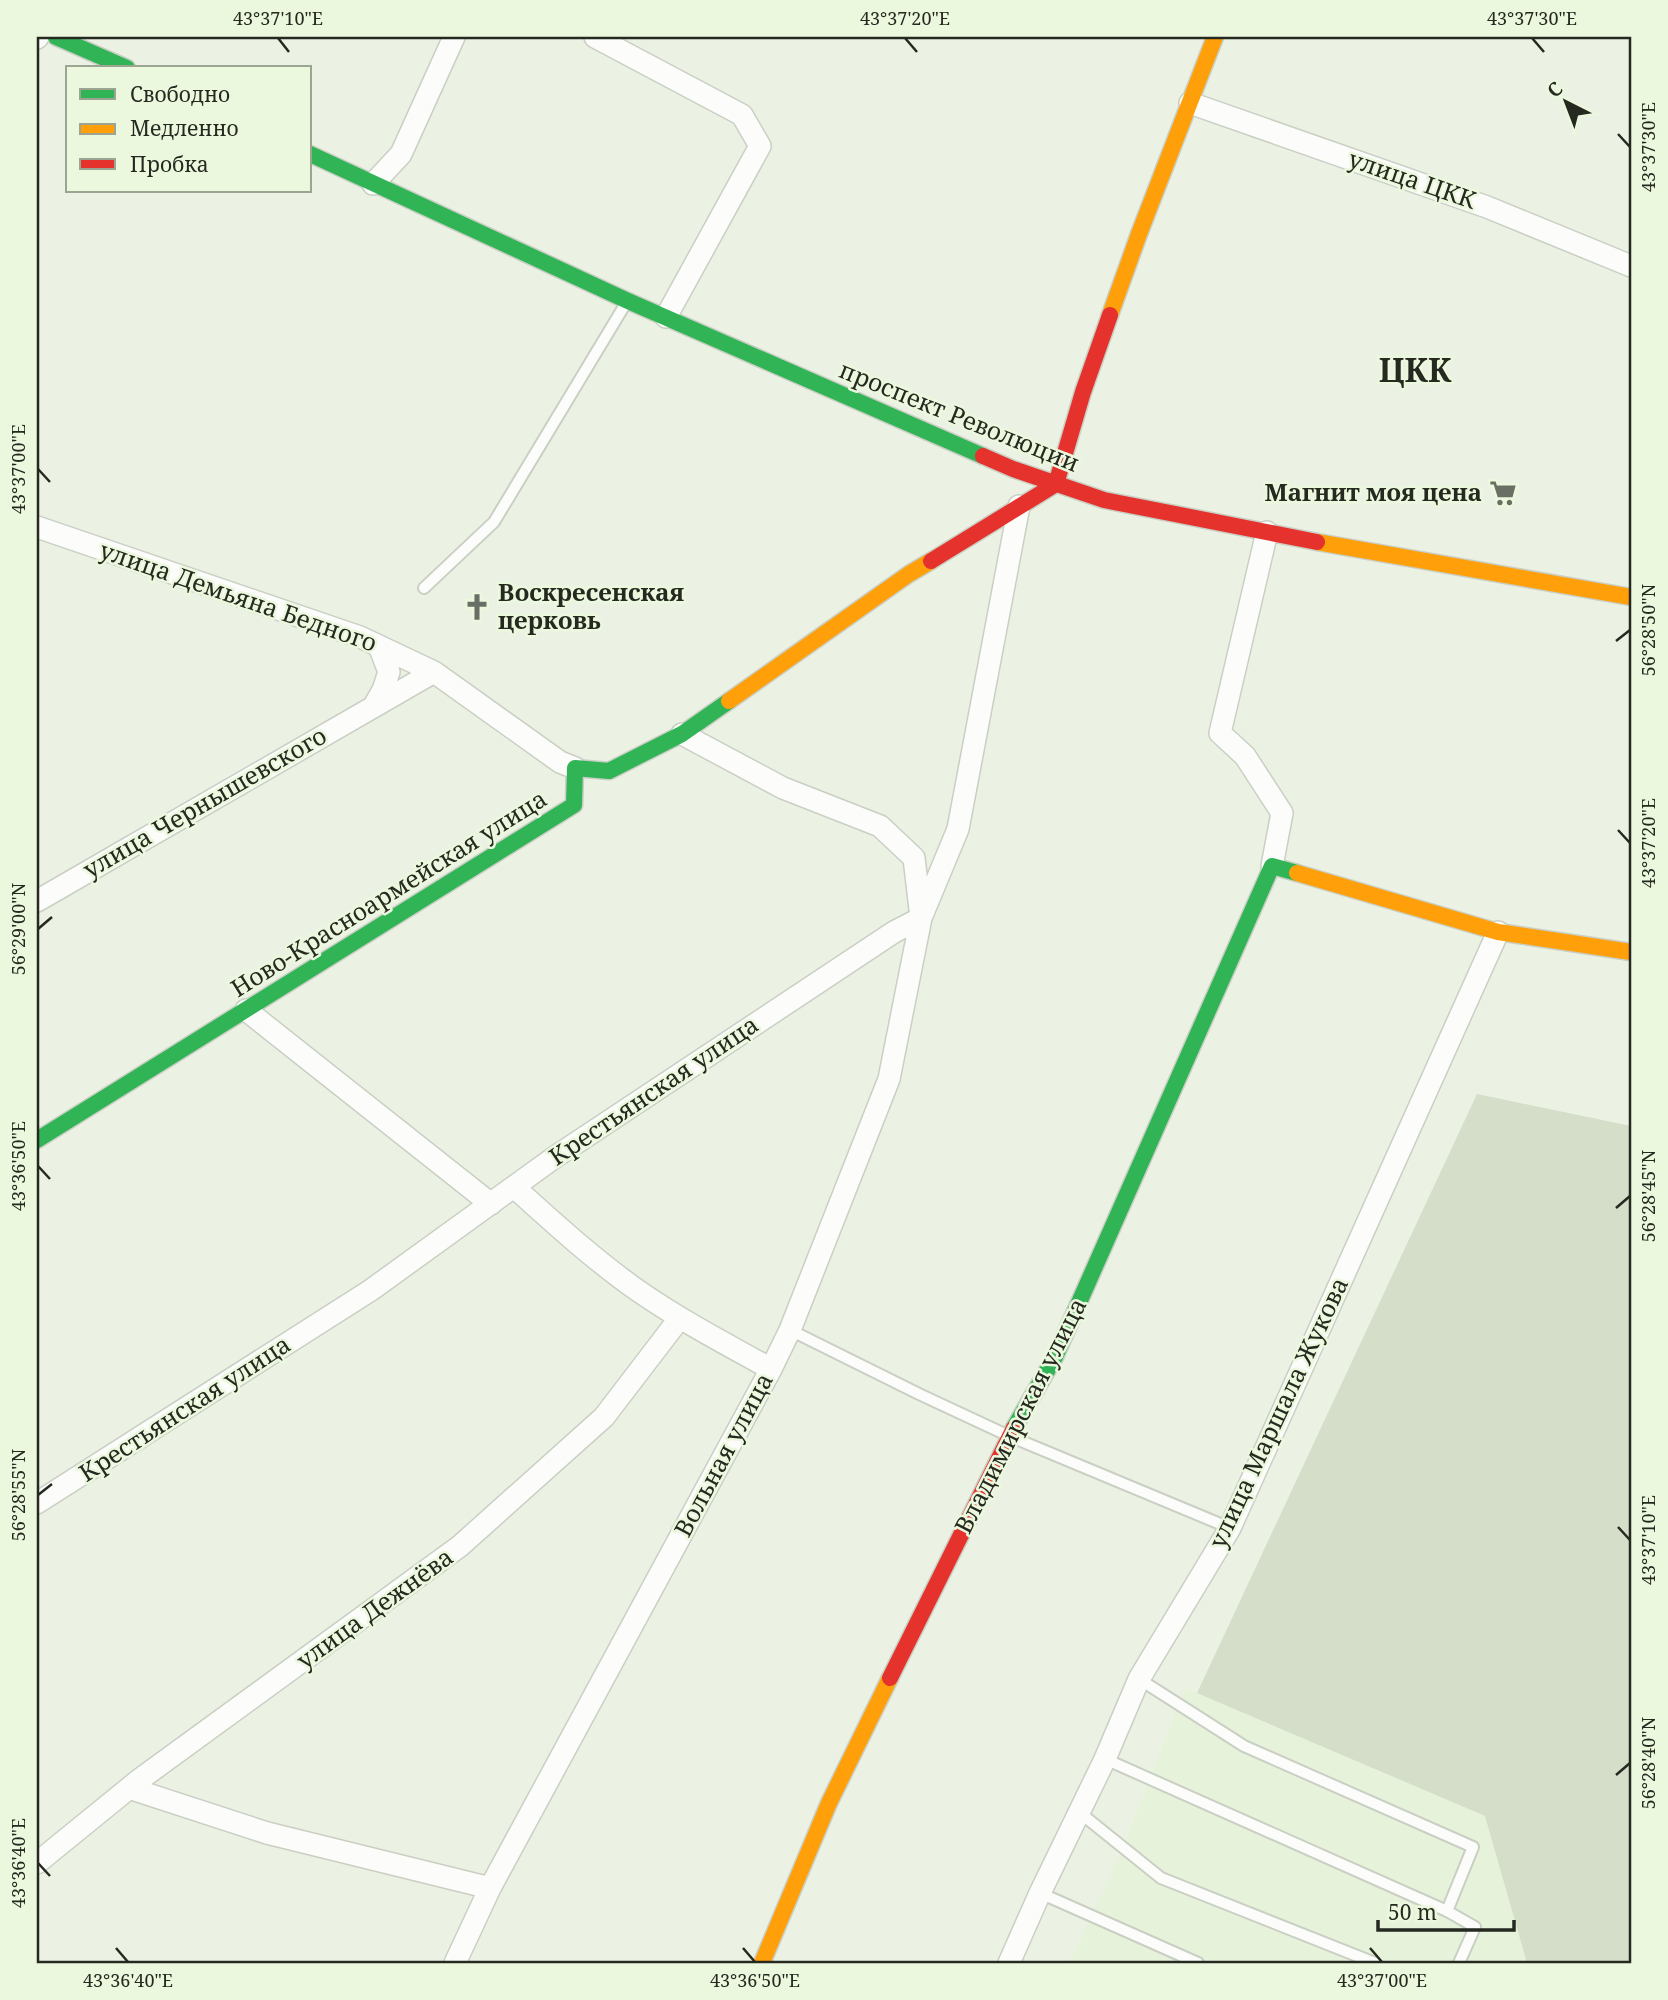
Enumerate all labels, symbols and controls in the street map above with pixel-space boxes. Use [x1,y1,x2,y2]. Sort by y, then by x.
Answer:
text: 43°37'10"E [233,6,323,30]
text: 43°37'20"E [860,6,950,30]
text: 43°37'30"E [1487,6,1577,30]
legend [66,66,312,192]
north arrow [1532,66,1602,136]
text: С [1541,76,1568,103]
text: Свободно [130,80,230,108]
text: 43°37'30"E [1636,102,1660,192]
text: Медленно [130,114,239,142]
street label: улица ЦКК [1344,141,1482,216]
text: Пробка [130,150,209,178]
district label: ЦКК [1379,348,1452,391]
street label: проспект Революции [835,352,1084,479]
text: 43°37'00"E [6,424,30,514]
place label: Магнит моя цена [1265,475,1482,508]
supermarket icon: Магнит моя цена [1488,478,1518,508]
street label: улица Демьяна Бедного [95,533,382,659]
place label: Воскресенская церковь [498,575,685,636]
text: 56°28'50"N [1636,583,1660,676]
church icon: Воскресенская церковь [462,592,492,622]
street label: улица Чернышевского [76,718,332,885]
street label: Ново-Красноармейская улица [224,782,552,1004]
text: 43°37'20"E [1636,798,1660,888]
text: 56°29'00"N [6,882,30,975]
street label: Крестьянская улица [542,1007,764,1172]
text: 43°36'50"E [6,1121,30,1211]
text: 56°28'45"N [1636,1149,1660,1242]
street label: улица Маршала Жукова [1200,1272,1355,1553]
street label: Владимирская улица [946,1292,1093,1539]
street label: Крестьянская улица [72,1327,296,1489]
street label: Вольная улица [666,1367,780,1542]
text: 56°28'55"N [6,1448,30,1541]
text: 43°37'10"E [1636,1495,1660,1585]
street label: улица Дежнёва [289,1540,459,1676]
text: 56°28'40"N [1636,1716,1660,1809]
text: 43°36'40"E [6,1818,30,1908]
scale bar [1378,1888,1514,1932]
text: 50 m [1388,1898,1437,1926]
text: 43°36'40"E [83,1968,173,1992]
text: 43°36'50"E [710,1968,800,1992]
text: 43°37'00"E [1337,1968,1427,1992]

